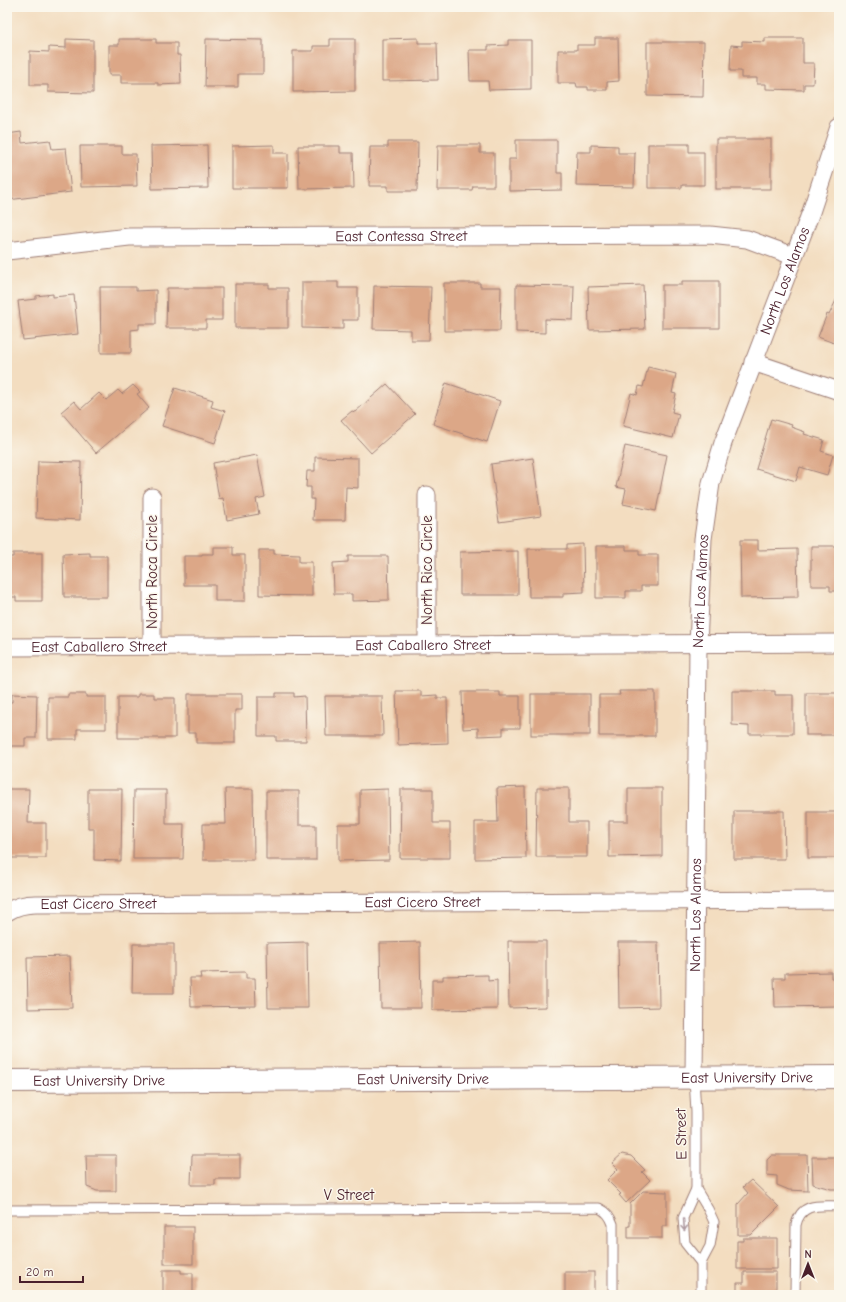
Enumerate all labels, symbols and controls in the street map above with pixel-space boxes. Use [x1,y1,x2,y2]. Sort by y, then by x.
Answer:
street label: North Los Alamos [756,224,813,337]
street label: East Contessa Street [335,227,468,245]
street label: North Roca Circle [143,515,161,629]
street label: North Rico Circle [418,515,436,625]
street label: North Los Alamos [689,533,713,648]
street label: East Caballero Street [355,636,491,654]
street label: East Caballero Street [31,637,167,656]
street label: North Los Alamos [686,858,705,972]
street label: East Cicero Street [364,893,481,911]
street label: East Cicero Street [40,894,157,913]
street label: East University Drive [681,1068,813,1087]
street label: East University Drive [357,1070,489,1088]
street label: East University Drive [33,1071,165,1090]
street label: E Street [672,1107,690,1160]
street label: V Street [324,1186,375,1204]
one-way arrow [680,1218,687,1231]
north arrow [788,1244,828,1284]
text: N [804,1248,812,1261]
scale bar [20,1258,83,1284]
text: 20 m [26,1265,54,1279]

